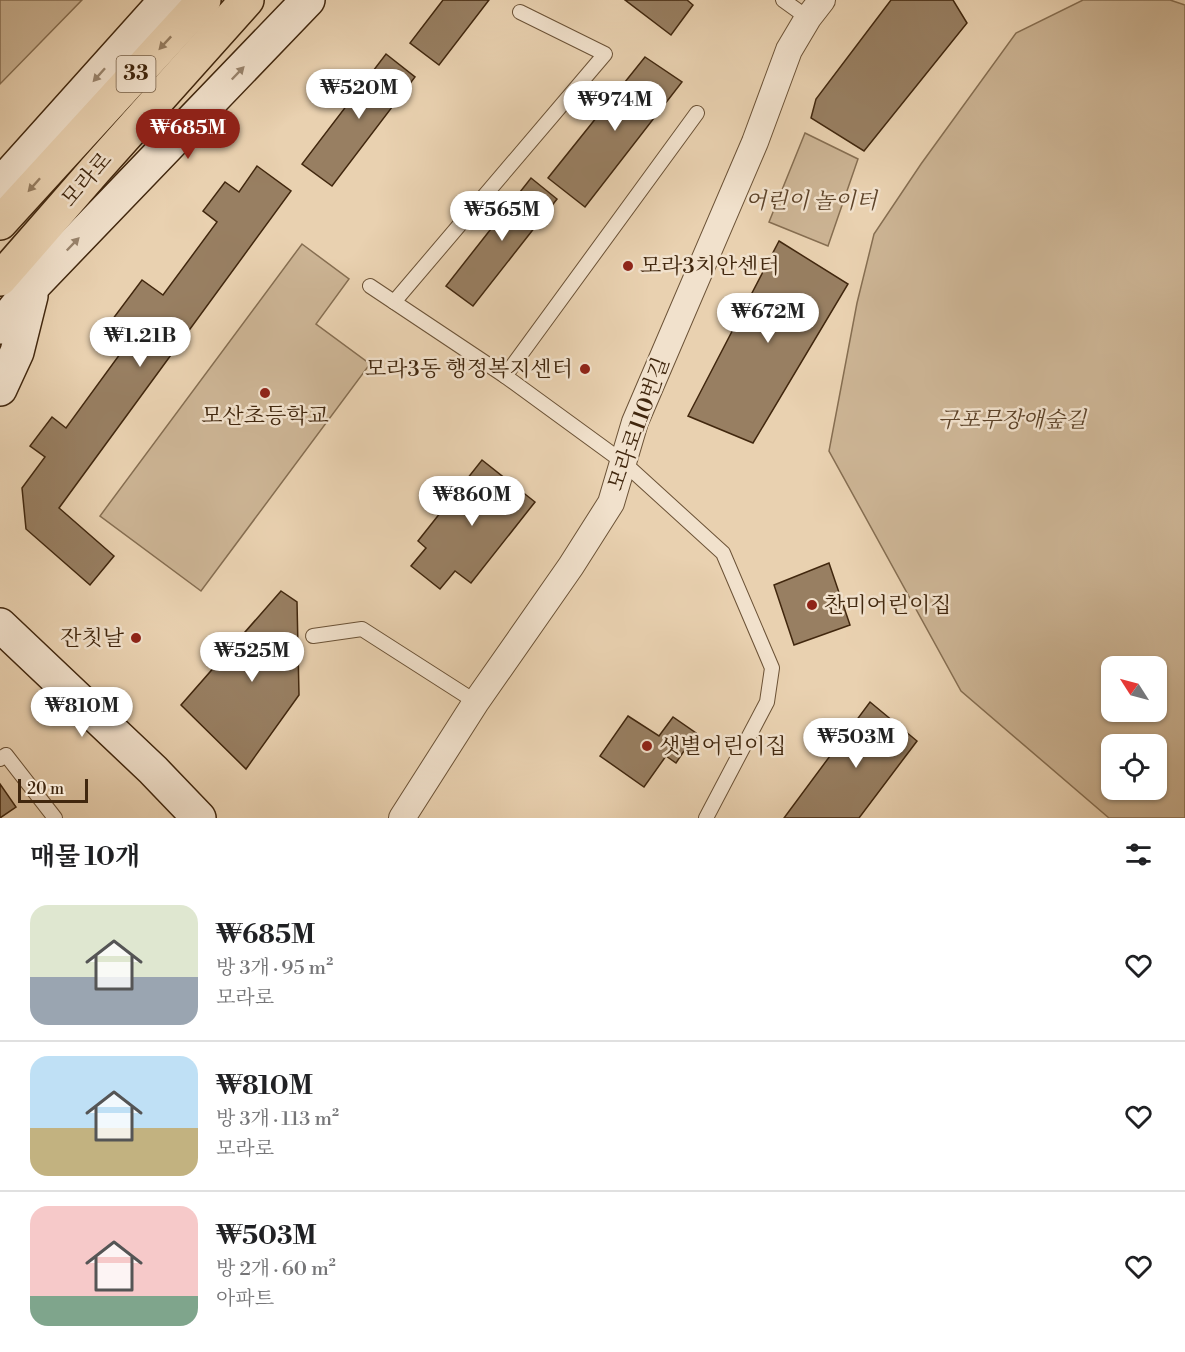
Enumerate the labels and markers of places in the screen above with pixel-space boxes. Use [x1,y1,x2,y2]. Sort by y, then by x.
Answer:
pin: ₩520M [317,69,401,120]
pin: ₩974M [573,81,657,132]
pin: ₩685M [146,109,230,160]
pin: ₩565M [460,191,544,242]
place label: 모라3치안센터 [640,253,780,280]
marker: 모라3치안센터 [621,259,635,273]
pin: ₩672M [726,293,810,344]
pin: ₩1.21B [91,317,189,368]
place label: 모라3동 행정복지센터 [365,356,573,383]
marker: 모라3동 행정복지센터 [578,362,592,376]
marker: 모산초등학교 [258,386,272,400]
place label: 모산초등학교 [201,403,329,430]
pin: ₩860M [430,476,514,527]
place label: 찬미어린이집 [824,592,952,619]
marker: 찬미어린이집 [805,598,819,612]
place label: 잔칫날 [60,625,125,652]
marker: 잔칫날 [129,631,143,645]
pin: ₩525M [210,632,294,683]
pin: ₩810M [40,687,124,738]
pin: ₩503M [814,718,898,769]
place label: 샛별어린이집 [659,733,787,760]
marker: 샛별어린이집 [640,739,654,753]

